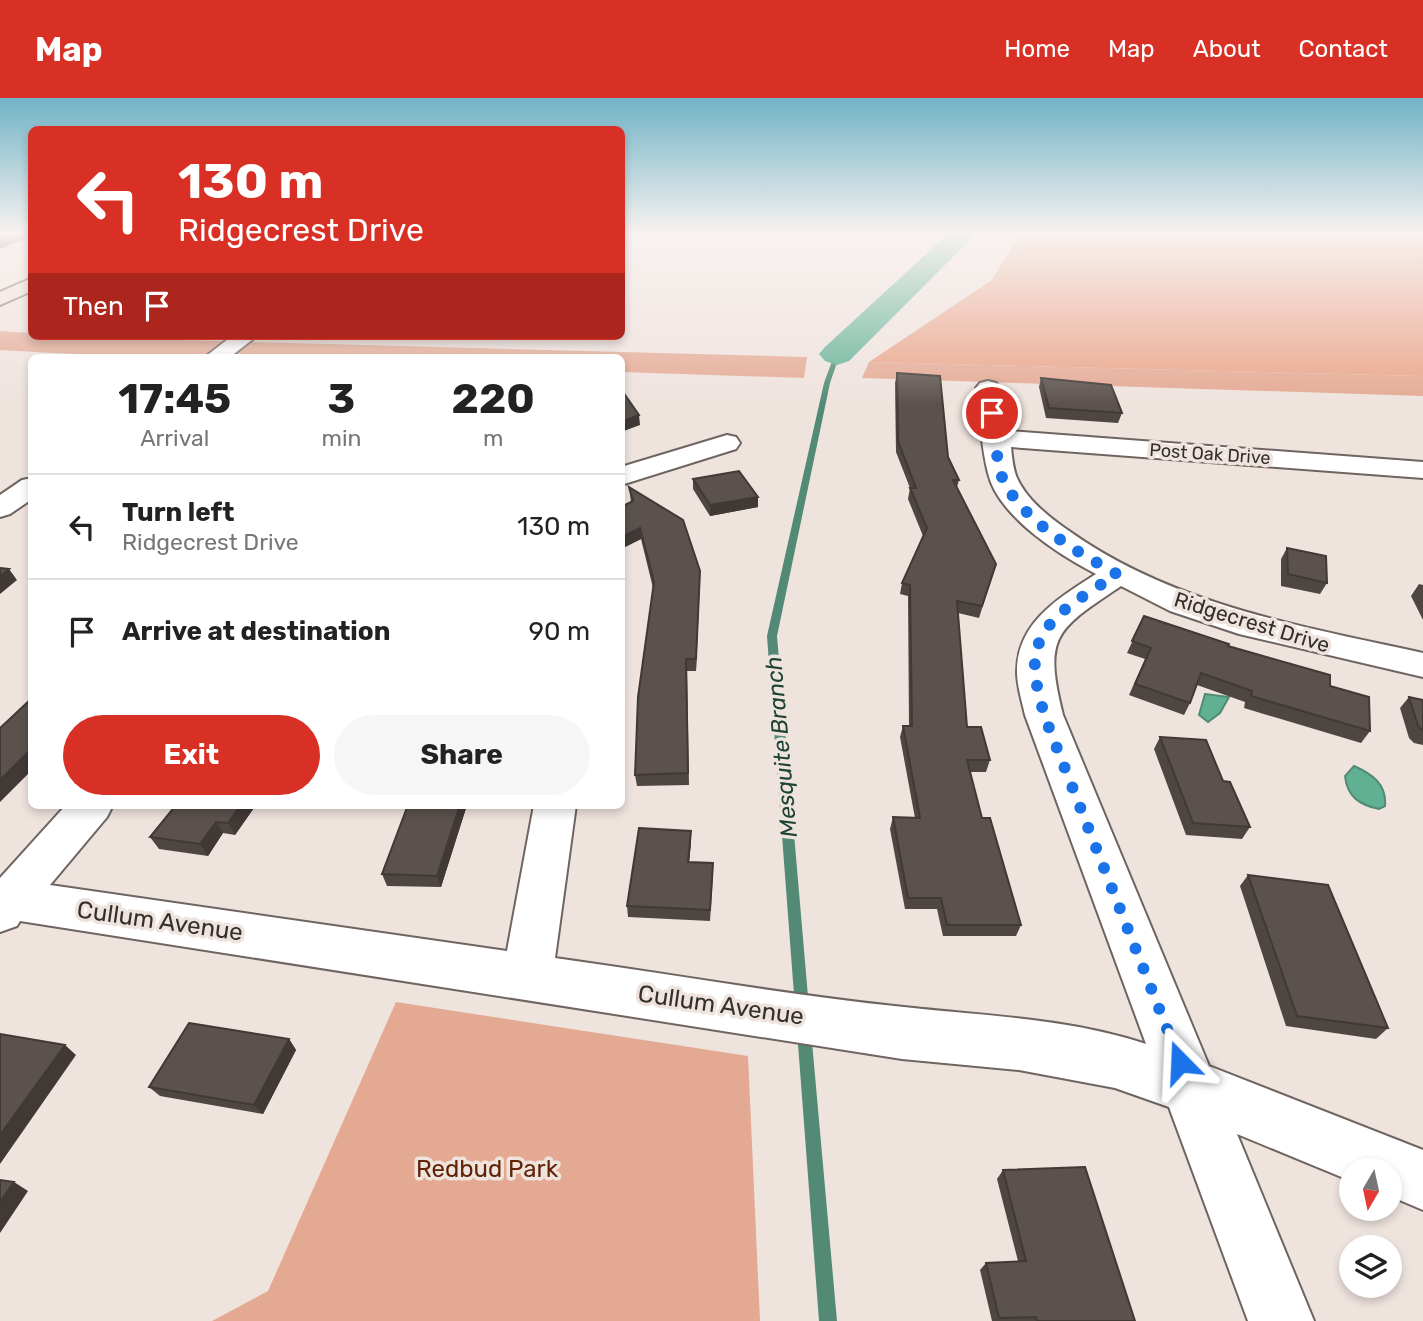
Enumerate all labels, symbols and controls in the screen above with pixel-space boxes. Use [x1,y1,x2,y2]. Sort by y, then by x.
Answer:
text: Map [35,30,103,69]
text: Home [1004,35,1070,63]
text: Map [1108,35,1155,63]
text: About [1193,35,1261,63]
text: Contact [1299,35,1388,63]
text: 130 m [178,152,323,210]
icon: left [63,154,154,245]
text: Ridgecrest Drive [178,211,424,249]
icon: arrive [138,287,176,325]
text: Then [63,291,124,322]
text: 17:45 [118,374,231,424]
text: 3 [328,374,355,424]
text: 220 [452,374,535,424]
pin [962,383,1022,443]
icon: arrive [973,394,1011,432]
text: Arrival [140,424,209,452]
text: min [321,424,361,452]
text: m [483,424,503,452]
street label: Post Oak Drive [1149,439,1271,469]
text: Turn left [122,497,234,528]
icon: left [63,508,101,546]
text: 130 m [517,511,590,542]
text: Ridgecrest Drive [122,528,299,556]
street label: Ridgecrest Drive [1171,586,1333,658]
icon: arrive [63,613,101,651]
text: Arrive at destination [122,616,390,647]
text: 90 m [529,616,590,647]
water label: Mesquite Branch [759,655,803,839]
button: Exit [63,715,320,795]
button: Share [334,715,590,795]
street label: Cullum Avenue [75,896,245,946]
street label: Cullum Avenue [636,980,806,1030]
position arrow [1143,1025,1217,1099]
park label: Redbud Park [416,1155,559,1183]
north arrow [1339,1158,1402,1222]
map controls [1339,1158,1402,1298]
button: layers [1339,1235,1402,1298]

